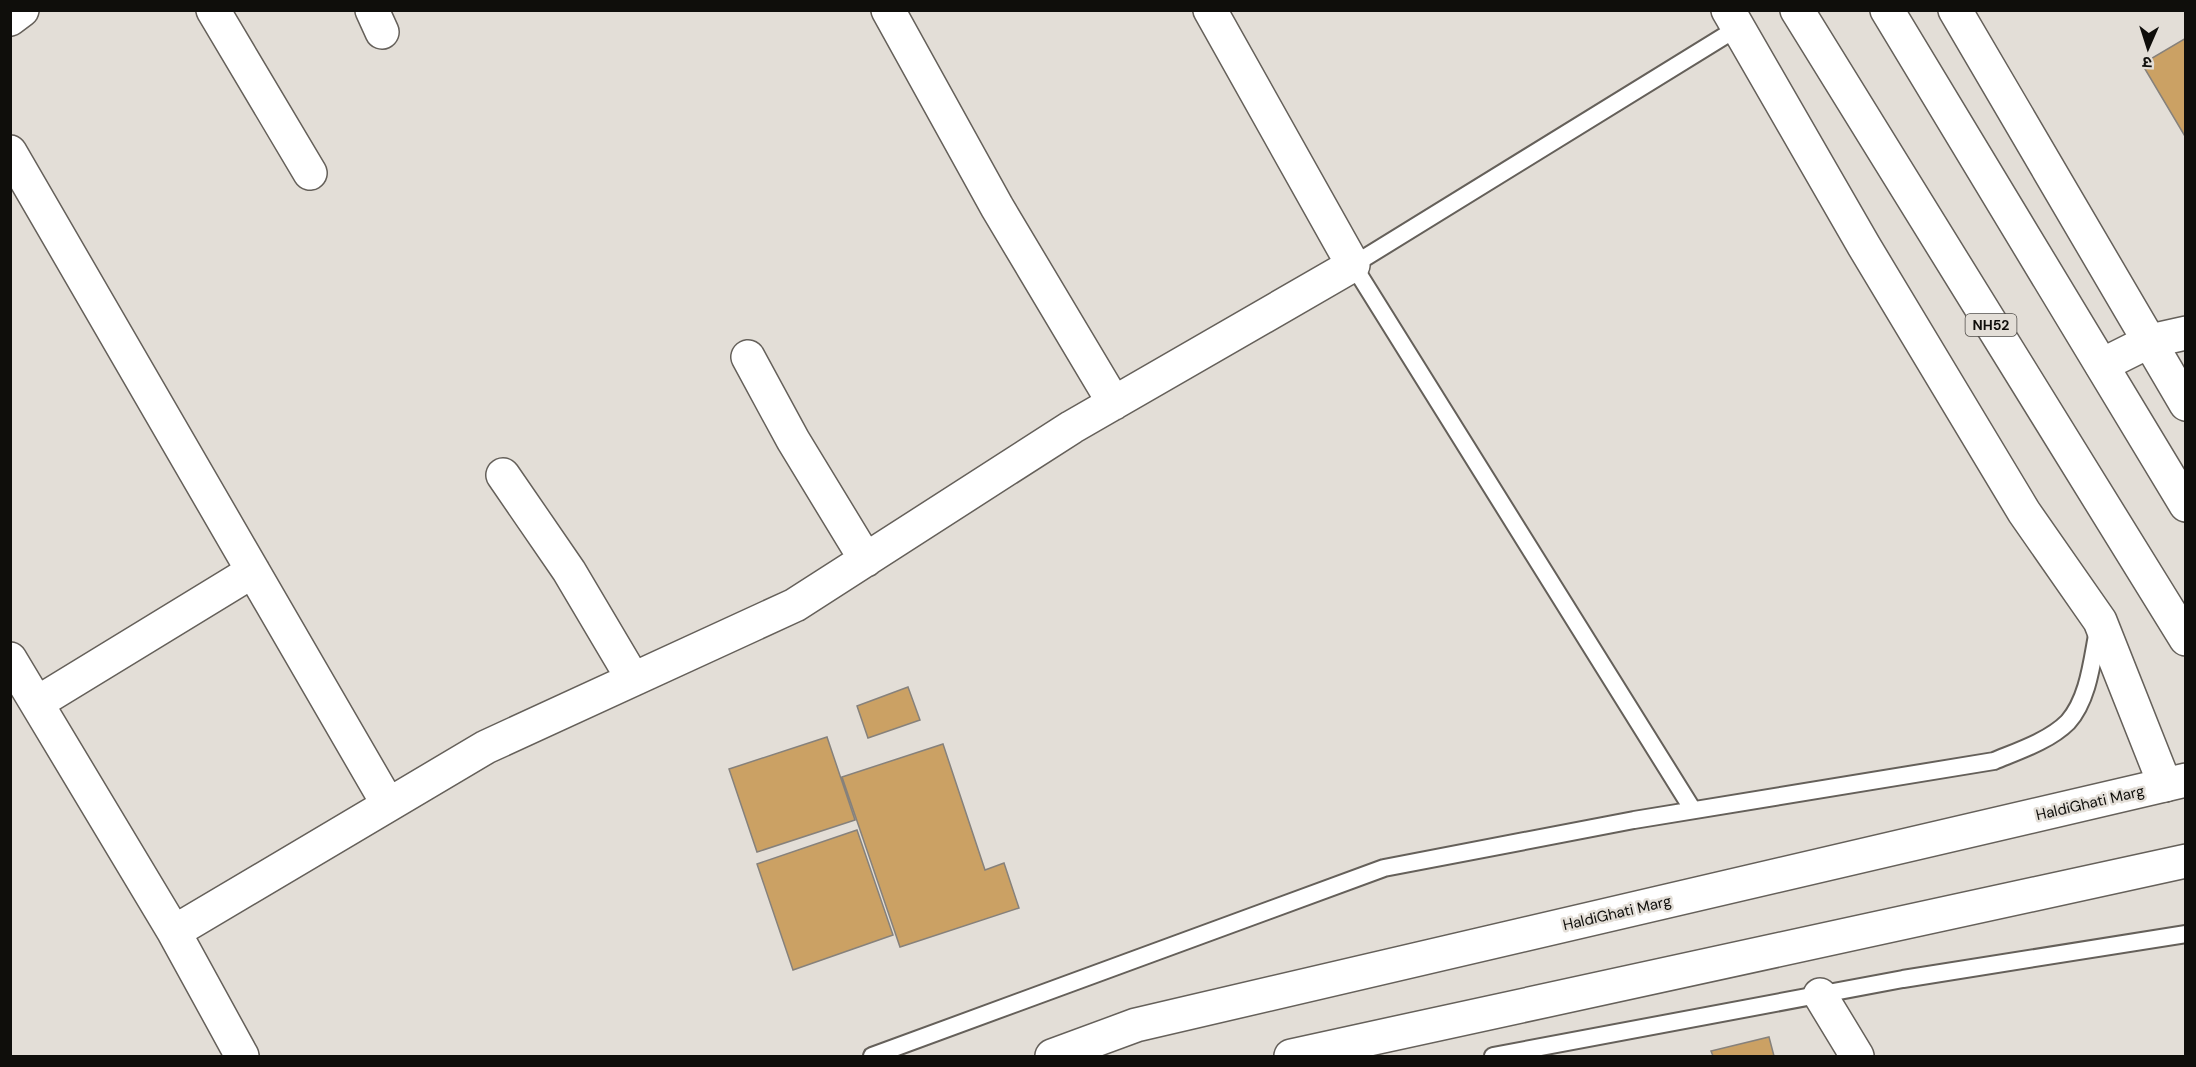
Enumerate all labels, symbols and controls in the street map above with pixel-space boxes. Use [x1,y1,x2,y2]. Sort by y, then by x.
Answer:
north arrow [2118,18,2178,78]
text: उ [2141,52,2152,73]
road number: NH52 [1966,314,2016,336]
street label: HaldiGhati Marg [2034,781,2146,825]
street label: HaldiGhati Marg [1561,891,1673,935]

